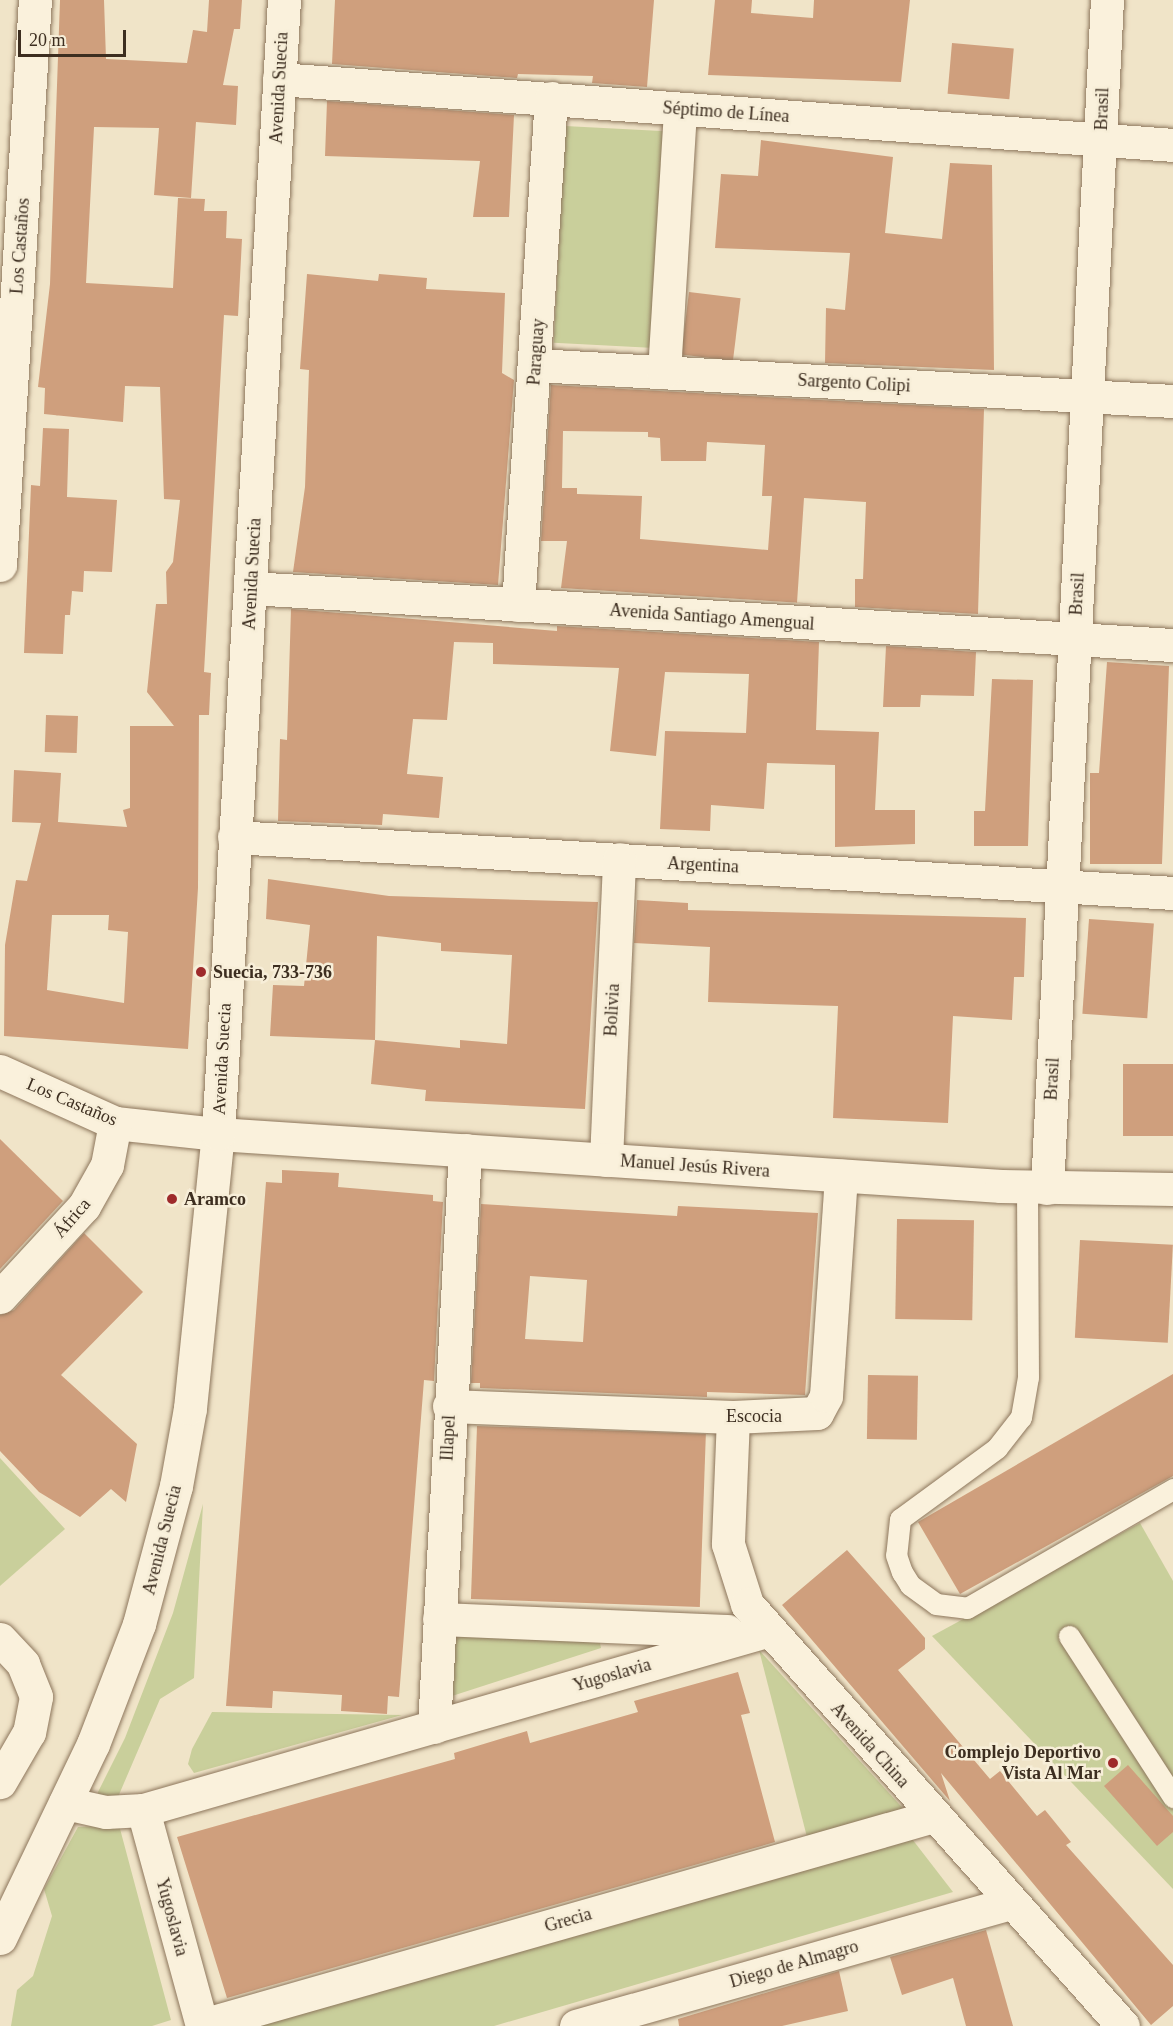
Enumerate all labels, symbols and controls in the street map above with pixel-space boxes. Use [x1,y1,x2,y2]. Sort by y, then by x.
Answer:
scale bar [21,18,129,56]
text: 20 m [29,30,66,50]
street label: Avenida Suecia [265,31,293,145]
street label: Brasil [1090,87,1114,131]
street label: Séptimo de Línea [662,97,790,127]
street label: Los Castaños [6,197,34,295]
street label: Paraguay [523,318,549,386]
street label: Sargento Colipi [797,369,911,397]
street label: Avenida Suecia [238,517,266,631]
street label: Brasil [1065,572,1089,616]
street label: Avenida Santiago Amengual [608,599,816,635]
street label: Argentina [667,852,739,878]
place label: Suecia, 733-736 [213,961,332,983]
marker: Suecia, 733-736 [194,965,208,979]
street label: Bolivia [600,983,624,1037]
street label: Avenida Suecia [208,1002,236,1116]
street label: Brasil [1040,1057,1064,1101]
street label: Los Castaños [23,1073,121,1131]
street label: Manuel Jesús Rivera [619,1150,771,1182]
place label: Aramco [184,1188,246,1210]
marker: Aramco [165,1192,179,1206]
street label: África [49,1194,95,1242]
street label: Escocia [726,1405,782,1427]
street label: Illapel [436,1414,460,1462]
street label: Avenida Suecia [138,1483,186,1597]
street label: Yugoslavia [571,1654,653,1696]
street label: Avenida China [826,1698,914,1792]
place label: Complejo Deportivo Vista Al Mar [945,1742,1101,1784]
marker: Complejo Deportivo Vista Al Mar [1106,1756,1120,1770]
street label: Yugoslavia [151,1876,193,1958]
street label: Grecia [542,1903,594,1937]
street label: Diego de Almagro [727,1935,861,1993]

